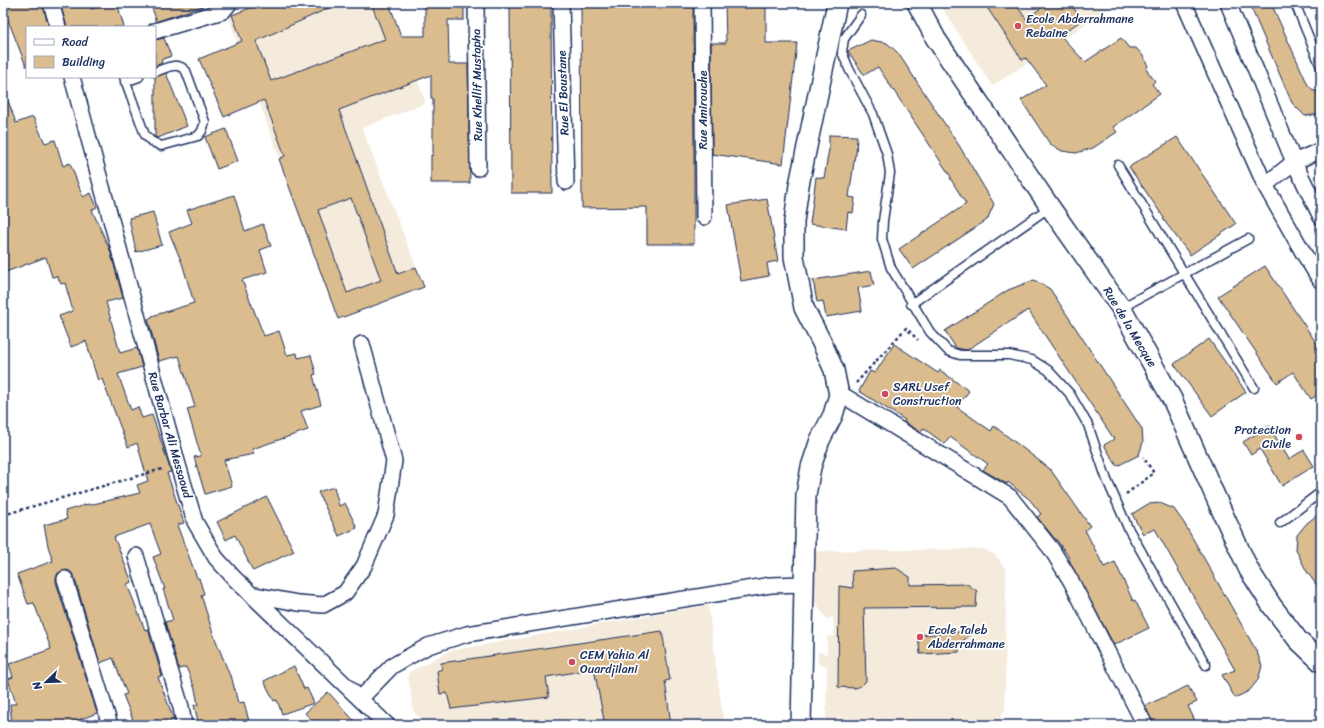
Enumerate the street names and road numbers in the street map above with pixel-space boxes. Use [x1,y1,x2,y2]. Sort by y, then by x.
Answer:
street label: Rue Khellif Mustapha [465,29,489,141]
street label: Rue El Boustane [551,50,575,136]
street label: Rue Amirouche [692,70,714,149]
street label: Rue de la Mecque [1097,282,1163,372]
street label: Rue Barbar Ali Messaoud [141,369,199,502]

